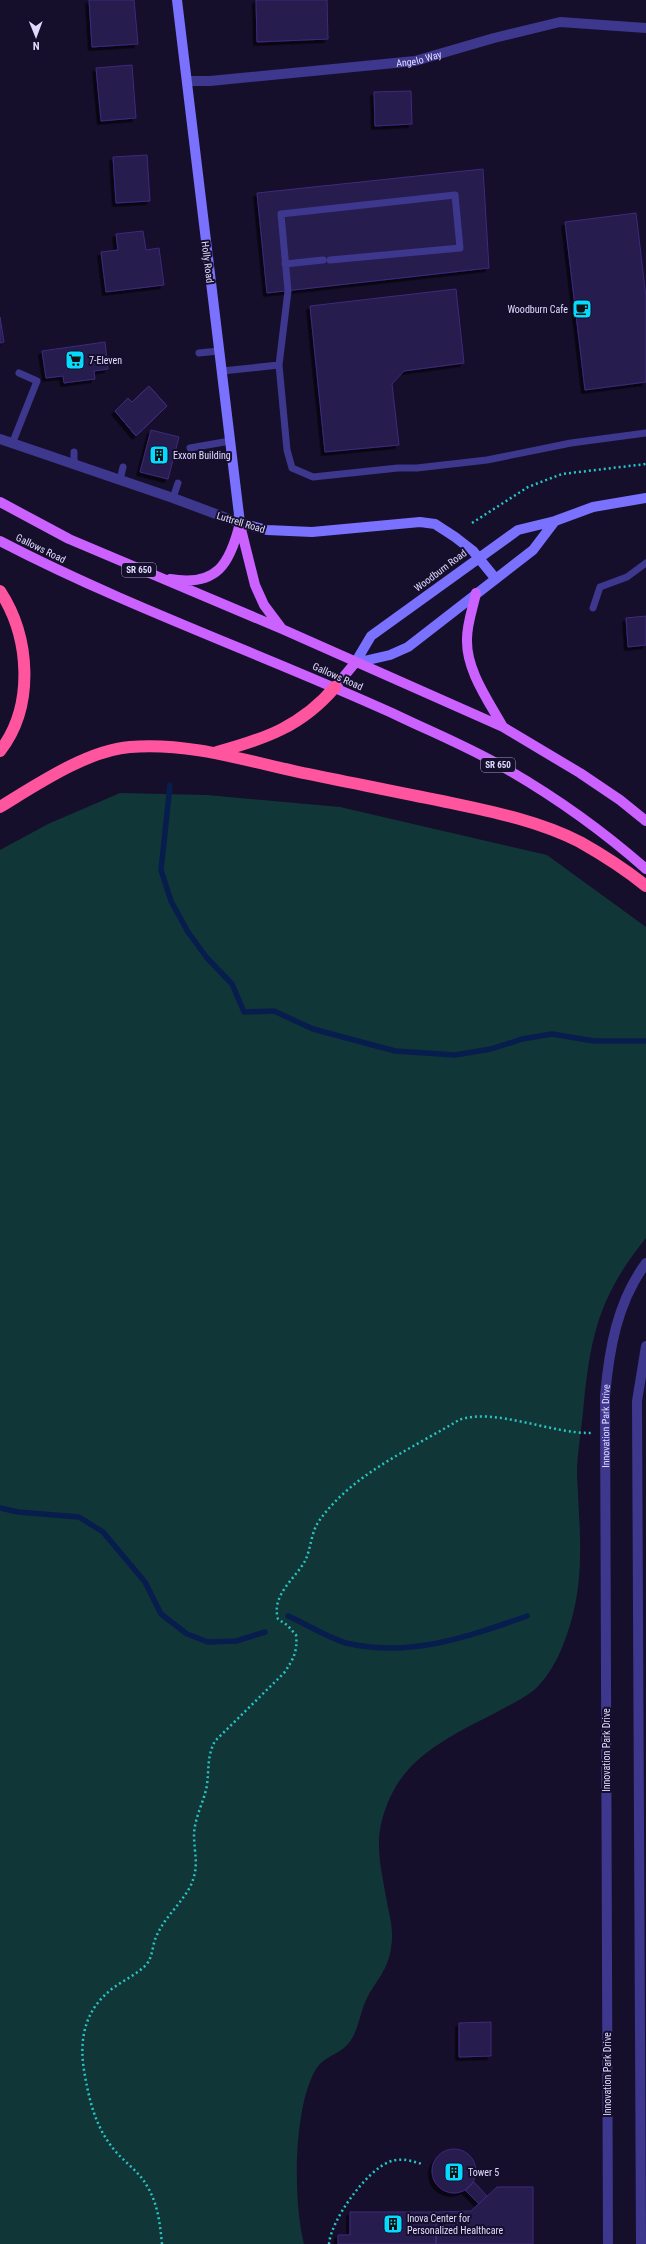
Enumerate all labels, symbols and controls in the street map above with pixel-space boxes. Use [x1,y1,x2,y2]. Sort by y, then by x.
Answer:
north arrow [16,16,56,56]
text: N [32,39,40,52]
street label: Angelo Way [396,49,443,69]
street label: Holly Road [199,240,216,284]
cafe icon: Woodburn Cafe [571,298,593,320]
place label: Woodburn Cafe [507,304,568,315]
supermarket icon: 7-Eleven [64,349,86,371]
place label: 7-Eleven [89,355,122,366]
building icon: Exxon Building [148,444,170,466]
place label: Exxon Building [173,450,231,461]
street label: Luttrell Road [215,510,266,535]
street label: Gallows Road [14,532,67,565]
street label: Woodburn Road [412,547,469,594]
road number: SR 650 [122,563,156,577]
street label: Gallows Road [311,661,365,692]
road number: SR 650 [481,758,515,772]
street label: Innovation Park Drive [600,1383,612,1468]
street label: Innovation Park Drive [601,1708,612,1792]
street label: Innovation Park Drive [602,2032,613,2116]
building icon: Tower 5 [443,2161,465,2183]
place label: Tower 5 [468,2167,499,2178]
building icon: Inova Center for Personalized Healthcare [382,2213,404,2235]
place label: Inova Center for Personalized Healthcare [407,2213,503,2236]

